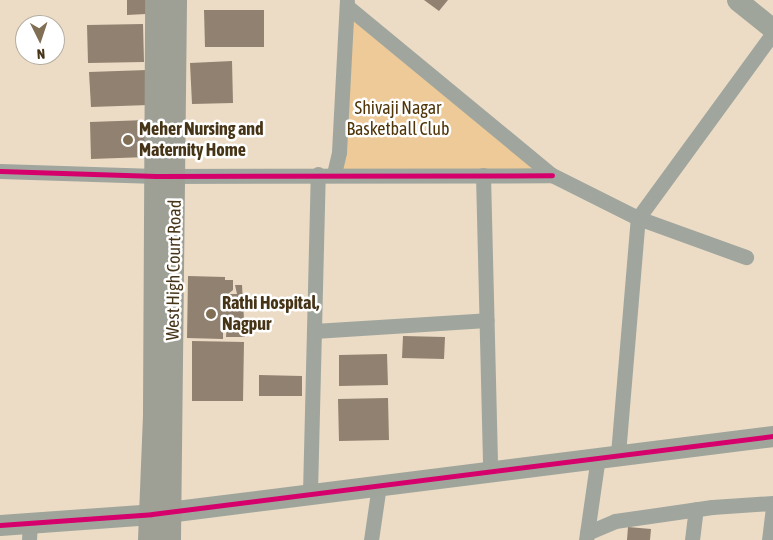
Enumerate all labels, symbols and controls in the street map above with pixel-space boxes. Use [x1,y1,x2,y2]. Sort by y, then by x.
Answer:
north arrow [15,15,65,65]
text: N [36,46,46,62]
park label: Shivaji Nagar Basketball Club [346,98,450,140]
place label: Meher Nursing and Maternity Home [139,119,264,162]
marker: Meher Nursing and Maternity Home [121,133,135,147]
street label: West High Court Road [162,200,186,340]
place label: Rathi Hospital, Nagpur [222,293,319,336]
marker: Rathi Hospital, Nagpur [204,307,218,321]

